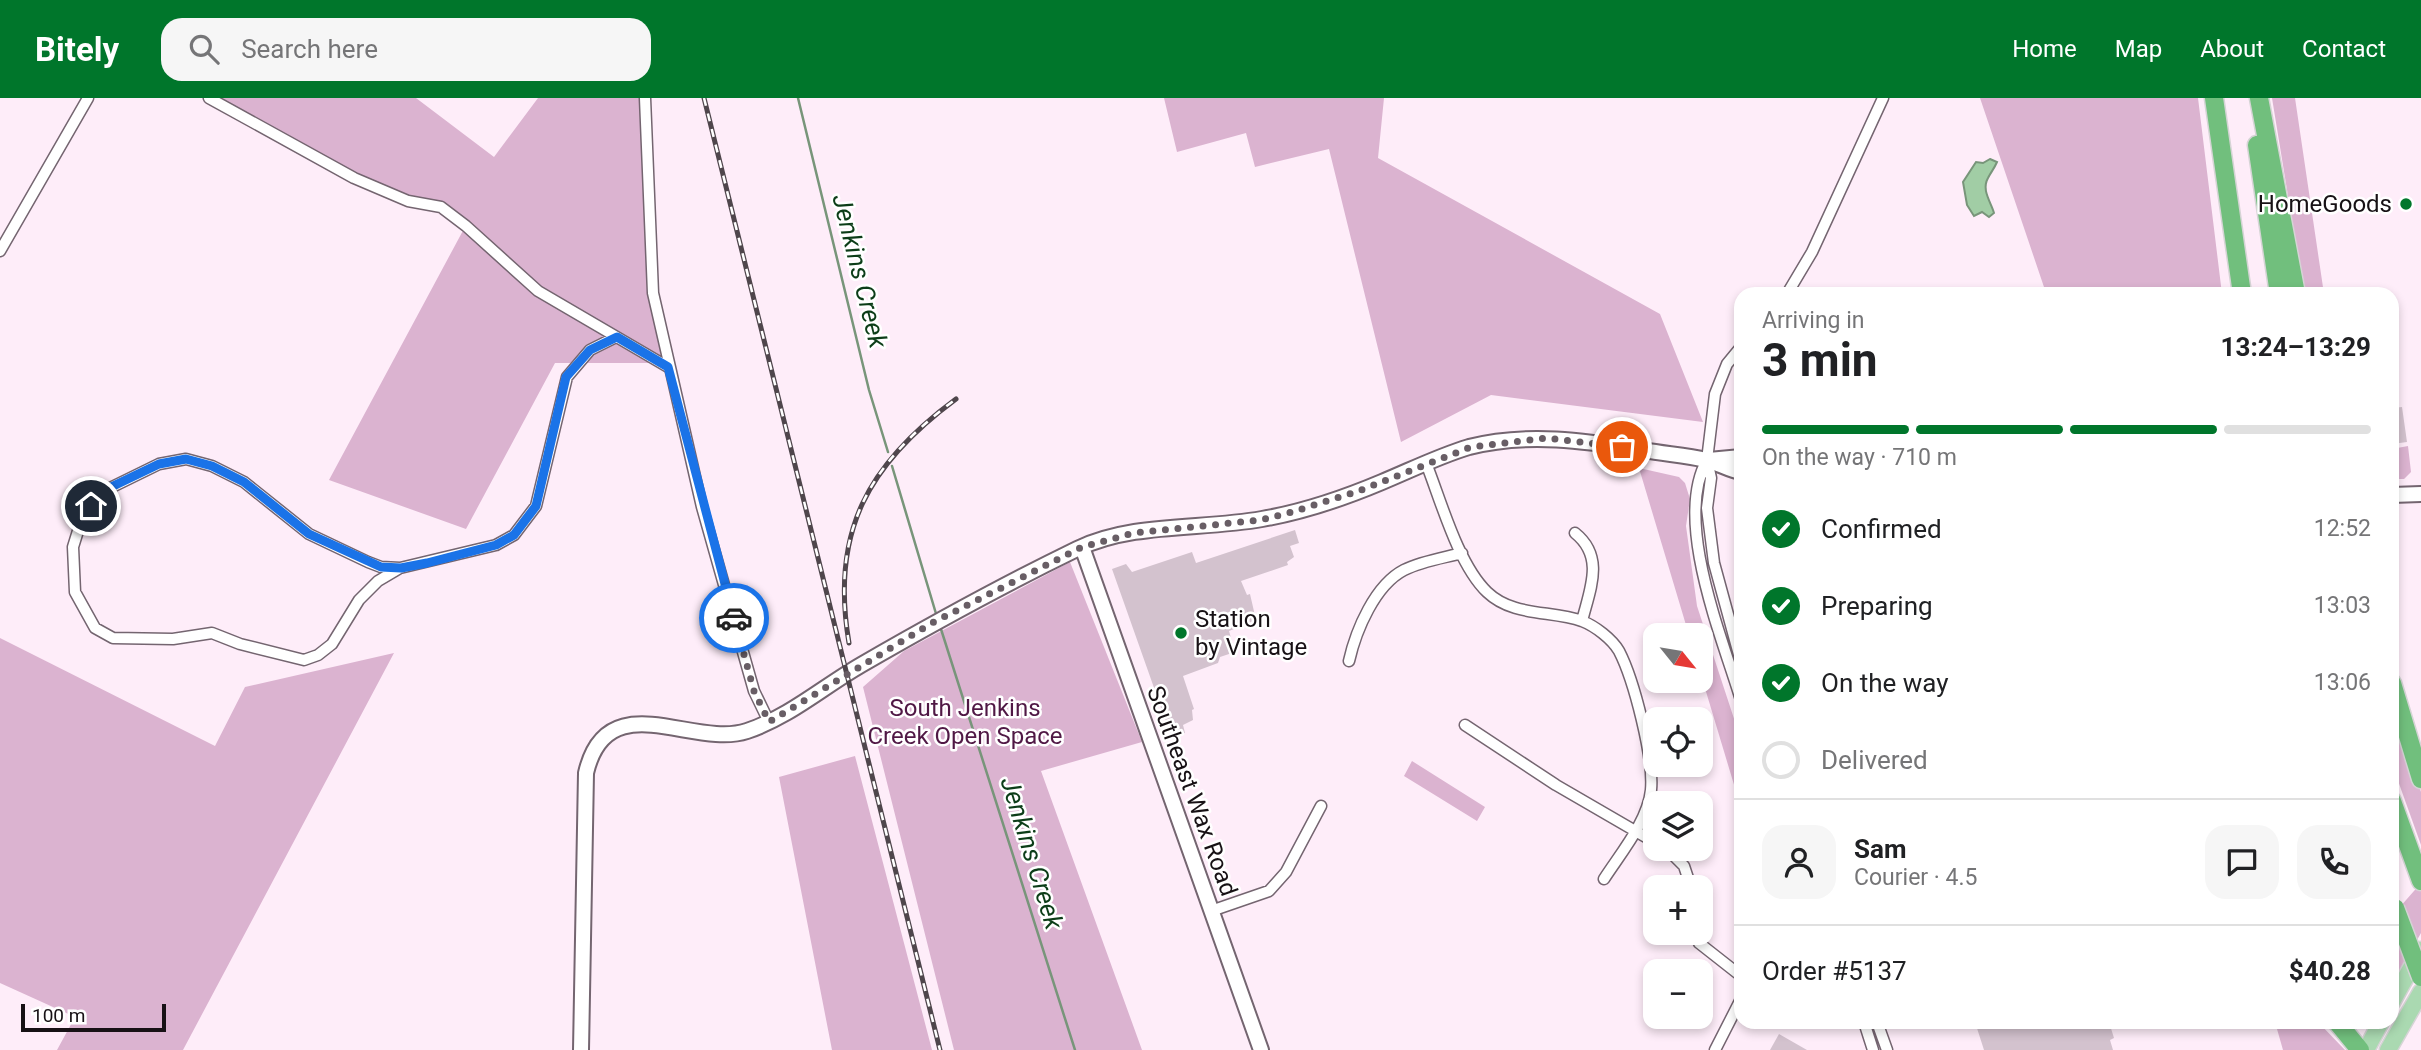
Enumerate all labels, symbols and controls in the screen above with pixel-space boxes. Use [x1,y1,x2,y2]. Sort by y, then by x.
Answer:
search box [161,18,651,81]
text: Bitely [35,30,119,69]
icon: search [185,30,223,68]
text: Search here [241,34,378,64]
text: Home [2012,35,2077,63]
text: Map [2115,35,2162,63]
text: About [2200,35,2264,63]
text: Contact [2302,35,2386,63]
place label: HomeGoods [2258,190,2392,218]
water label: Jenkins Creek [826,191,894,352]
marker: HomeGoods [2398,196,2414,212]
text: Arriving in [1762,307,1865,334]
text: 13:24–13:29 [2221,332,2371,362]
text: 3 min [1762,333,1878,387]
pin [1592,417,1652,477]
icon: bag [1603,428,1641,466]
text: On the way · 710 m [1762,444,1957,471]
pin [61,476,121,536]
icon: home [72,487,110,525]
icon: check [1762,510,1800,548]
text: Confirmed [1821,514,1942,544]
text: 12:52 [2314,515,2371,542]
courier [699,583,769,653]
icon: check [1762,587,1800,625]
text: Preparing [1821,591,1933,621]
text: 13:03 [2314,592,2371,619]
icon: car [715,599,753,637]
place label: Station by Vintage [1195,605,1307,661]
north arrow [1643,623,1713,693]
map controls [1643,623,1713,1029]
marker: Station by Vintage [1173,625,1189,641]
icon: check [1762,664,1800,702]
text: On the way [1821,668,1949,698]
text: 13:06 [2314,669,2371,696]
street label: Southeast Wax Road [1141,682,1243,900]
park label: South Jenkins Creek Open Space [867,694,1063,750]
button: locate [1643,707,1713,777]
text: Delivered [1821,745,1928,775]
water label: Jenkins Creek [995,773,1070,934]
button: layers [1643,791,1713,861]
button: person [1762,825,1836,899]
button: chat [2205,825,2279,899]
button: phone [2297,825,2371,899]
text: Sam [1854,834,1906,864]
text: Courier · 4.5 [1854,864,1977,891]
button: + [1643,875,1713,945]
text: Order #5137 [1762,956,1907,986]
text: $40.28 [2289,956,2371,986]
button: − [1643,959,1713,1029]
scale bar [21,1001,166,1033]
text: 100 m [32,1004,85,1027]

